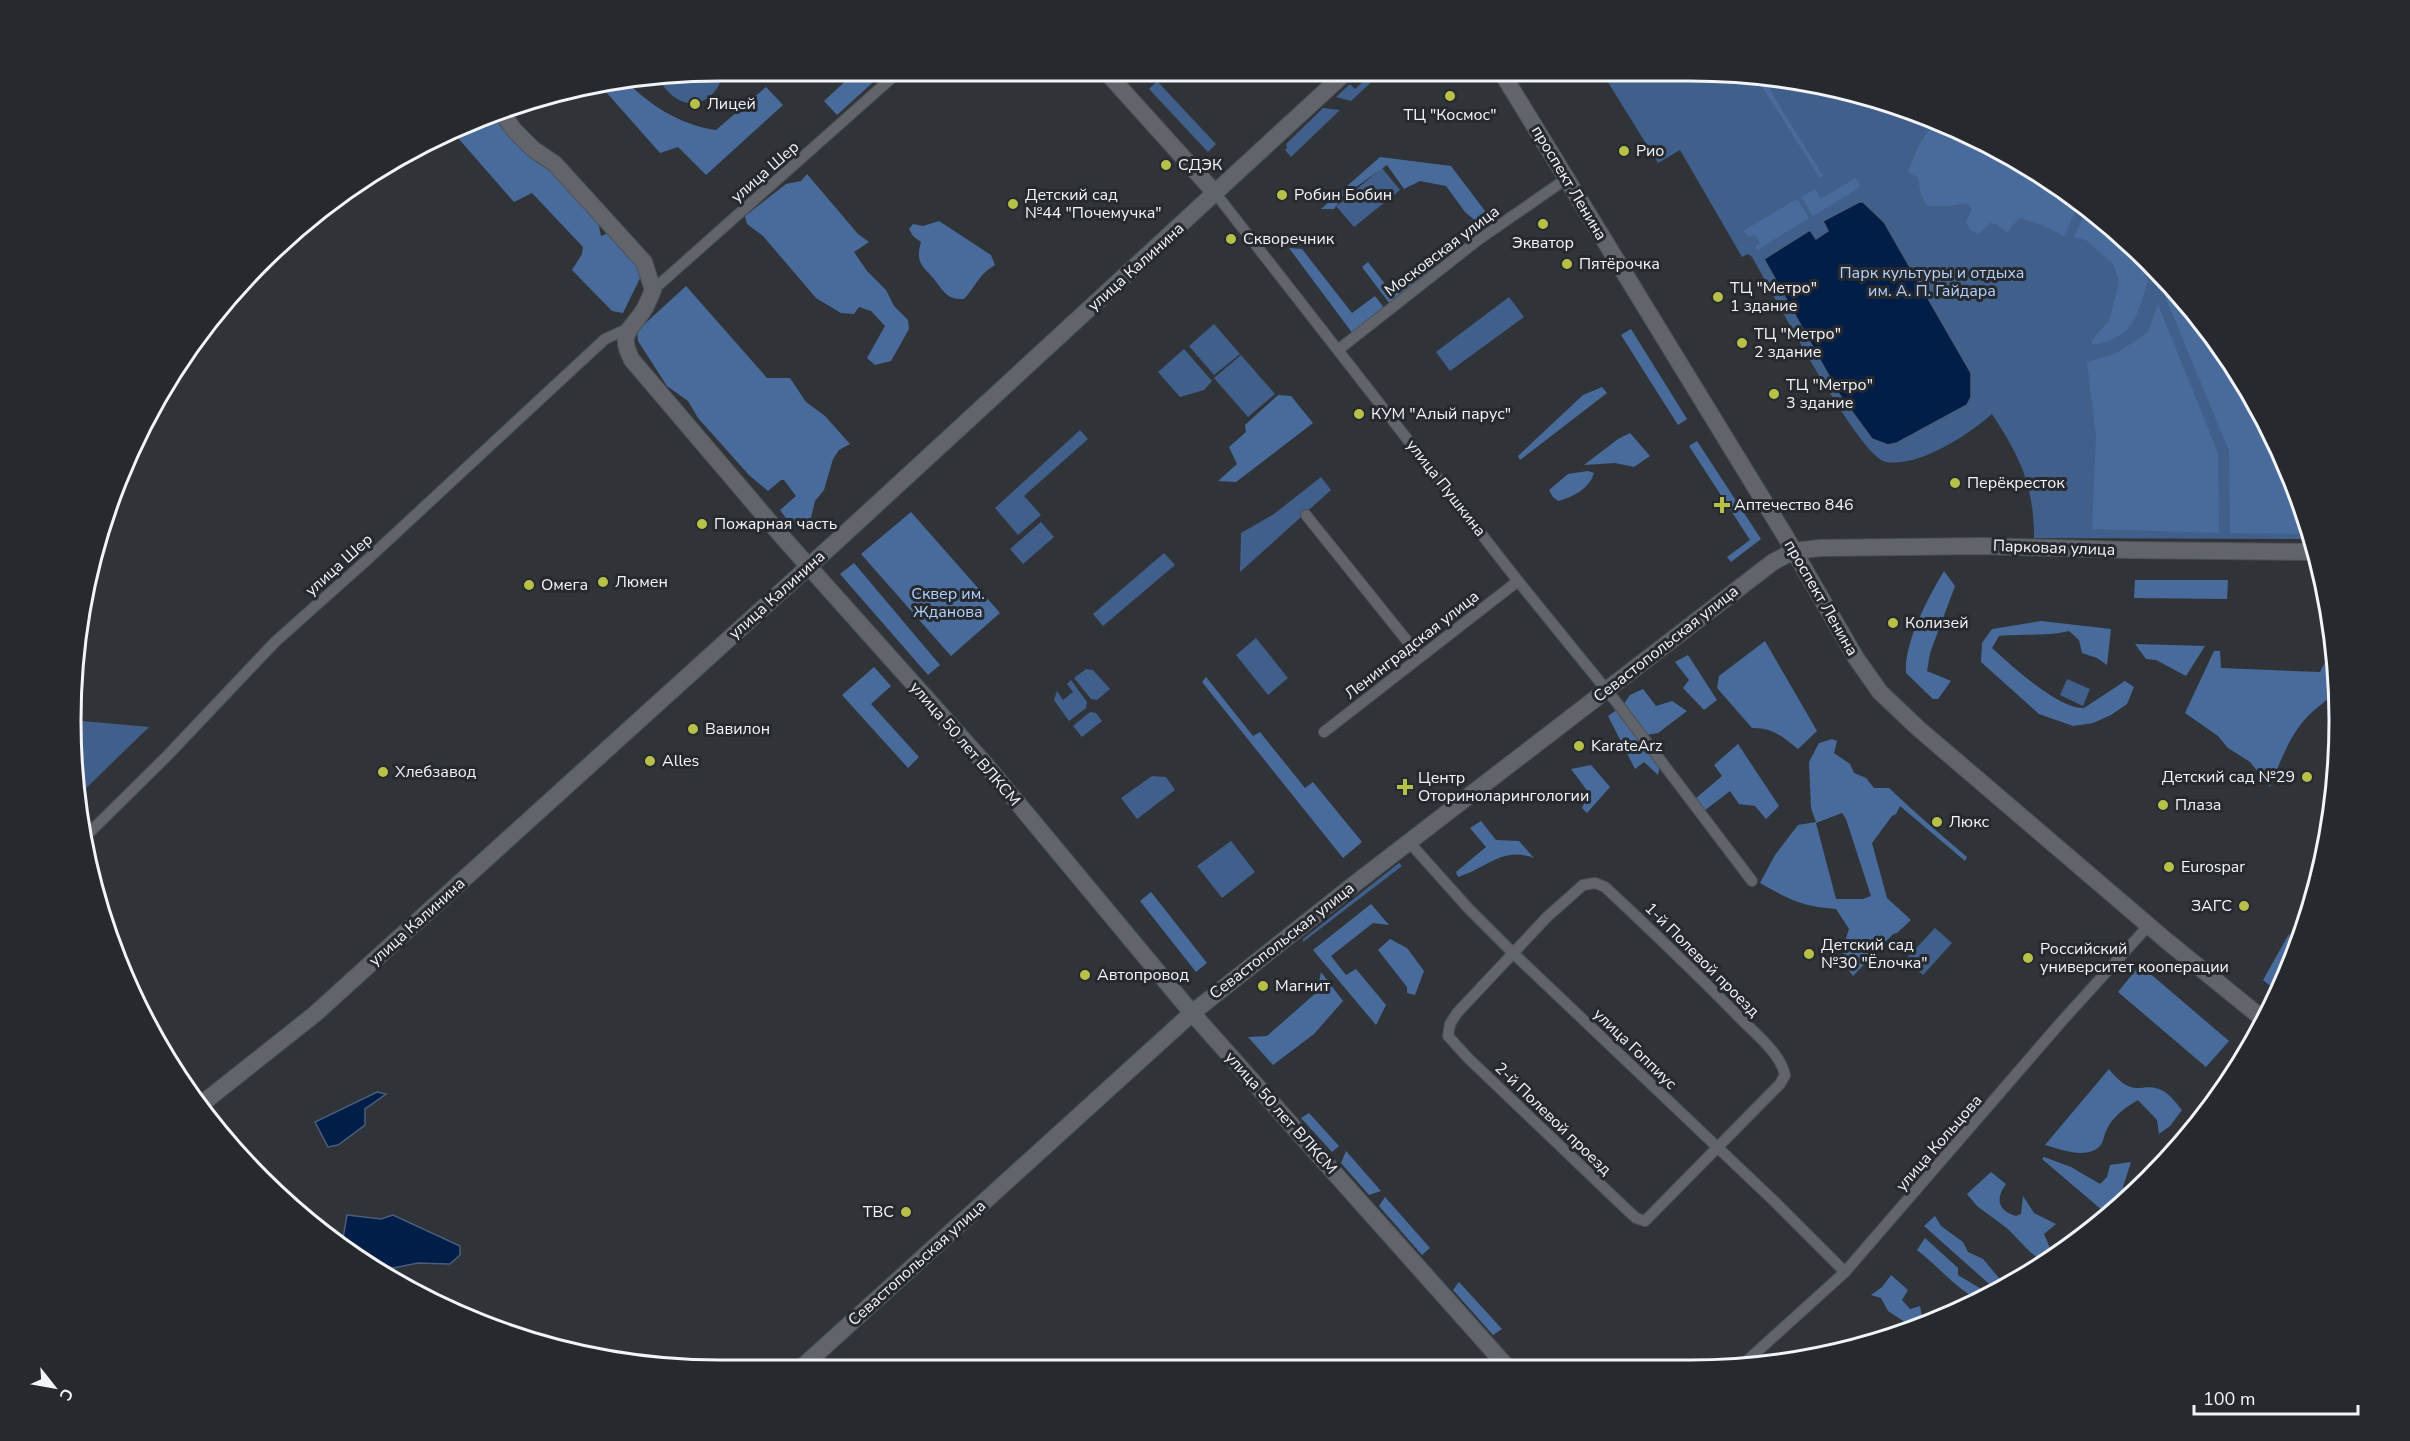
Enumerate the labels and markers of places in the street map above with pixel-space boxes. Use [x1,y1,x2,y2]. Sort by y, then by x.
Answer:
marker: ТЦ "Космос" [1443,89,1457,103]
place label: Лицей [707,93,756,115]
marker: Лицей [688,97,702,111]
place label: ТЦ "Космос" [1404,104,1496,126]
place label: Рио [1636,140,1664,162]
marker: Рио [1617,144,1631,158]
place label: СДЭК [1178,154,1223,176]
marker: СДЭК [1159,158,1173,172]
place label: Детский сад №44 "Почемучка" [1025,184,1162,224]
place label: Робин Бобин [1294,184,1392,206]
marker: Робин Бобин [1275,188,1289,202]
marker: Детский сад №44 "Почемучка" [1006,197,1020,211]
marker: Экватор [1536,217,1550,231]
place label: Скворечник [1243,228,1335,250]
marker: Скворечник [1224,232,1238,246]
place label: Экватор [1512,232,1574,254]
place label: Пятёрочка [1579,253,1660,275]
marker: Пятёрочка [1560,257,1574,271]
place label: ТЦ "Метро" 1 здание [1730,277,1817,317]
marker: ТЦ "Метро" 1 здание [1711,290,1725,304]
place label: ТЦ "Метро" 2 здание [1754,323,1841,363]
marker: ТЦ "Метро" 2 здание [1735,336,1749,350]
place label: ТЦ "Метро" 3 здание [1786,374,1873,414]
marker: ТЦ "Метро" 3 здание [1767,387,1781,401]
place label: КУМ "Алый парус" [1371,403,1511,425]
marker: КУМ "Алый парус" [1352,407,1366,421]
place label: Перёкресток [1967,472,2065,494]
marker: Перёкресток [1948,476,1962,490]
place label: Аптечество 846 [1734,494,1854,516]
marker: Аптечество 846 [1715,498,1729,512]
place label: Пожарная часть [714,513,837,535]
marker: Пожарная часть [695,517,709,531]
place label: Люмен [615,571,668,593]
place label: Омега [541,574,588,596]
marker: Люмен [596,575,610,589]
marker: Омега [522,578,536,592]
place label: Колизей [1905,612,1969,634]
marker: Колизей [1886,616,1900,630]
place label: Вавилон [705,718,770,740]
marker: Вавилон [686,722,700,736]
place label: KarateArz [1591,735,1662,757]
marker: KarateArz [1572,739,1586,753]
place label: Alles [662,750,699,772]
marker: Alles [643,754,657,768]
place label: Хлебзавод [395,761,477,783]
marker: Хлебзавод [376,765,390,779]
place label: Детский сад №29 [2162,766,2295,788]
place label: Центр Оториноларингологии [1418,767,1589,807]
marker: Детский сад №29 [2300,770,2314,784]
marker: Центр Оториноларингологии [1396,778,1414,796]
place label: Плаза [2175,794,2221,816]
marker: Плаза [2156,798,2170,812]
place label: Люкс [1949,811,1990,833]
marker: Люкс [1930,815,1944,829]
place label: Eurospar [2181,856,2245,878]
marker: Eurospar [2162,860,2176,874]
place label: ЗАГС [2191,895,2232,917]
marker: ЗАГС [2237,899,2251,913]
place label: Детский сад №30 "Ёлочка" [1821,934,1928,974]
place label: Российский университет кооперации [2040,938,2229,978]
marker: Детский сад №30 "Ёлочка" [1802,947,1816,961]
marker: Российский университет кооперации [2021,951,2035,965]
place label: Автопровод [1097,964,1189,986]
marker: Автопровод [1078,968,1092,982]
place label: Магнит [1275,975,1331,997]
marker: Магнит [1256,979,1270,993]
place label: ТВС [863,1201,894,1223]
marker: ТВС [899,1205,913,1219]

